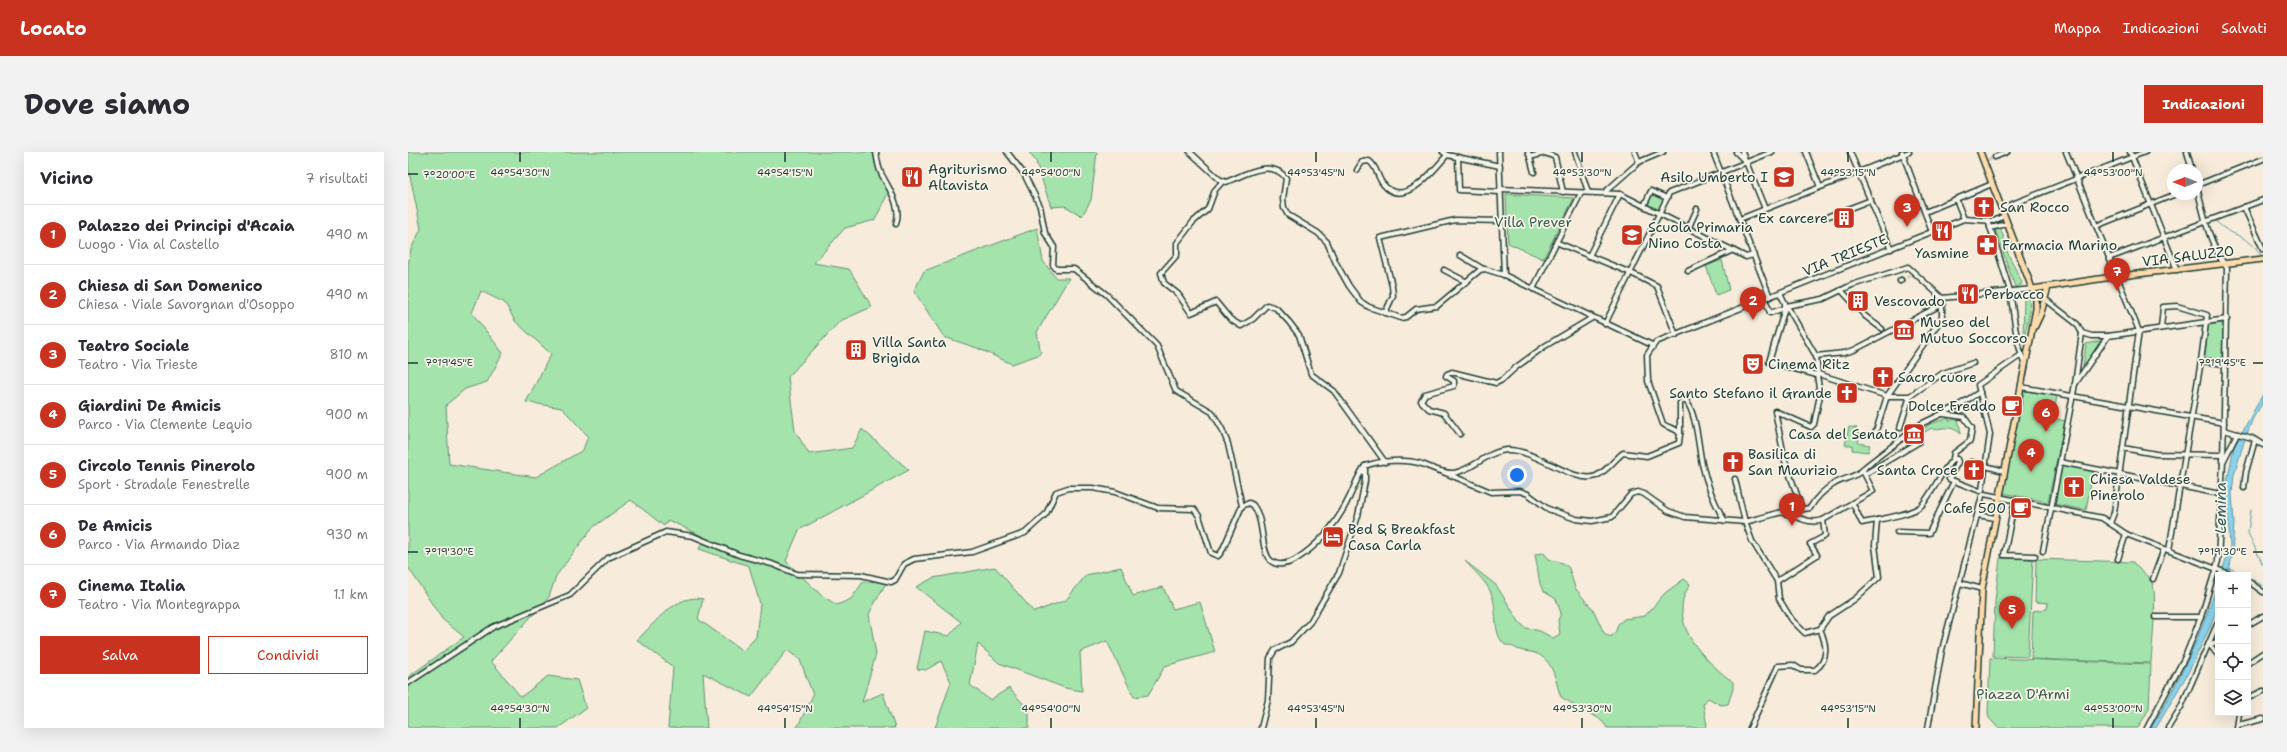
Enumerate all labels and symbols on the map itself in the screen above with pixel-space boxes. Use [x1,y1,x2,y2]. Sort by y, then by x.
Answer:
place label: Agriturismo Altavista [928,160,1007,194]
restaurant icon: Agriturismo Altavista [899,164,925,190]
school or university icon: Asilo Umberto I [1771,164,1797,190]
north arrow [2167,164,2203,200]
text: 44°54'30"N [490,166,550,179]
text: 44°54'15"N [757,166,813,179]
text: 44°54'00"N [1021,166,1081,179]
text: 44°53'45"N [1287,166,1345,179]
text: 44°53'30"N [1552,166,1612,179]
text: 44°53'15"N [1820,166,1876,179]
text: 44°53'00"N [2083,166,2143,179]
text: 7°20'00"E [423,168,475,181]
place label: Asilo Umberto I [1660,168,1768,186]
pin: 3 [1894,194,1920,227]
church icon: San Rocco [1971,194,1997,220]
place label: San Rocco [2000,198,2069,216]
building icon: Ex carcere [1831,205,1857,231]
place label: Ex carcere [1758,209,1828,227]
park label: Villa Prever [1494,213,1572,231]
place label: Scuola Primaria Nino Costa [1648,218,1753,252]
restaurant icon: Yasmine [1929,218,1955,244]
school or university icon: Scuola Primaria Nino Costa [1619,222,1645,248]
street label: VIA TRIESTE [1800,230,1891,280]
pharmacy icon: Farmacia Marino [1974,232,2000,258]
place label: Farmacia Marino [2002,236,2117,254]
street label: VIA SALUZZO [2141,241,2235,271]
place label: Yasmine [1915,244,1969,262]
pin: 7 [2104,258,2130,291]
restaurant icon: Perbacco [1955,281,1981,307]
place label: Perbacco [1984,285,2044,303]
pin: 2 [1740,287,1766,320]
building icon: Vescovado [1845,288,1871,314]
place label: Vescovado [1874,292,1945,310]
place label: Museo del Mutuo Soccorso [1920,313,2027,347]
museum icon: Museo del Mutuo Soccorso [1891,317,1917,343]
place label: Villa Santa Brigida [872,333,947,367]
building icon: Villa Santa Brigida [843,337,869,363]
theatre icon: Cinema Ritz [1740,351,1766,377]
place label: Cinema Ritz [1768,355,1850,373]
text: 7°19'45"E [425,356,473,369]
text: 7°19'45"E [2198,356,2246,369]
church icon: Sacro cuore [1870,364,1896,390]
place label: Sacro cuore [1898,368,1977,386]
church icon: Santo Stefano il Grande [1834,380,1860,406]
place label: Santo Stefano il Grande [1669,384,1832,402]
cafe icon: Dolce Freddo [1999,393,2025,419]
place label: Dolce Freddo [1908,397,1996,415]
pin: 6 [2033,399,2059,432]
museum icon: Casa del Senato [1901,421,1927,447]
place label: Casa del Senato [1789,425,1898,443]
pin: 4 [2018,439,2044,472]
place label: Basilica di San Maurizio [1748,445,1838,479]
church icon: Basilica di San Maurizio [1720,449,1746,475]
church icon: Santa Croce [1961,457,1987,483]
place label: Santa Croce [1877,461,1958,479]
your location [1507,465,1527,485]
place label: Chiesa Valdese Pinerolo [2090,470,2191,504]
church icon: Chiesa Valdese Pinerolo [2061,474,2087,500]
water label: Lemina [2211,482,2231,534]
pin: 1 [1779,493,1805,526]
cafe icon: Cafe 500 [2008,495,2034,521]
place label: Cafe 500 [1944,499,2006,517]
place label: Bed & Breakfast Casa Carla [1348,520,1455,554]
hotel icon: Bed & Breakfast Casa Carla [1320,524,1346,550]
text: 7°19'30"E [424,545,474,558]
text: 7°19'30"E [2197,545,2247,558]
pin: 5 [1999,596,2025,629]
park label: Piazza D'Armi [1976,685,2070,703]
text: 44°54'30"N [490,702,550,715]
text: 44°54'15"N [757,702,813,715]
text: 44°54'00"N [1021,702,1081,715]
text: 44°53'45"N [1287,702,1345,715]
text: 44°53'30"N [1552,702,1612,715]
text: 44°53'15"N [1820,702,1876,715]
text: 44°53'00"N [2083,702,2143,715]

